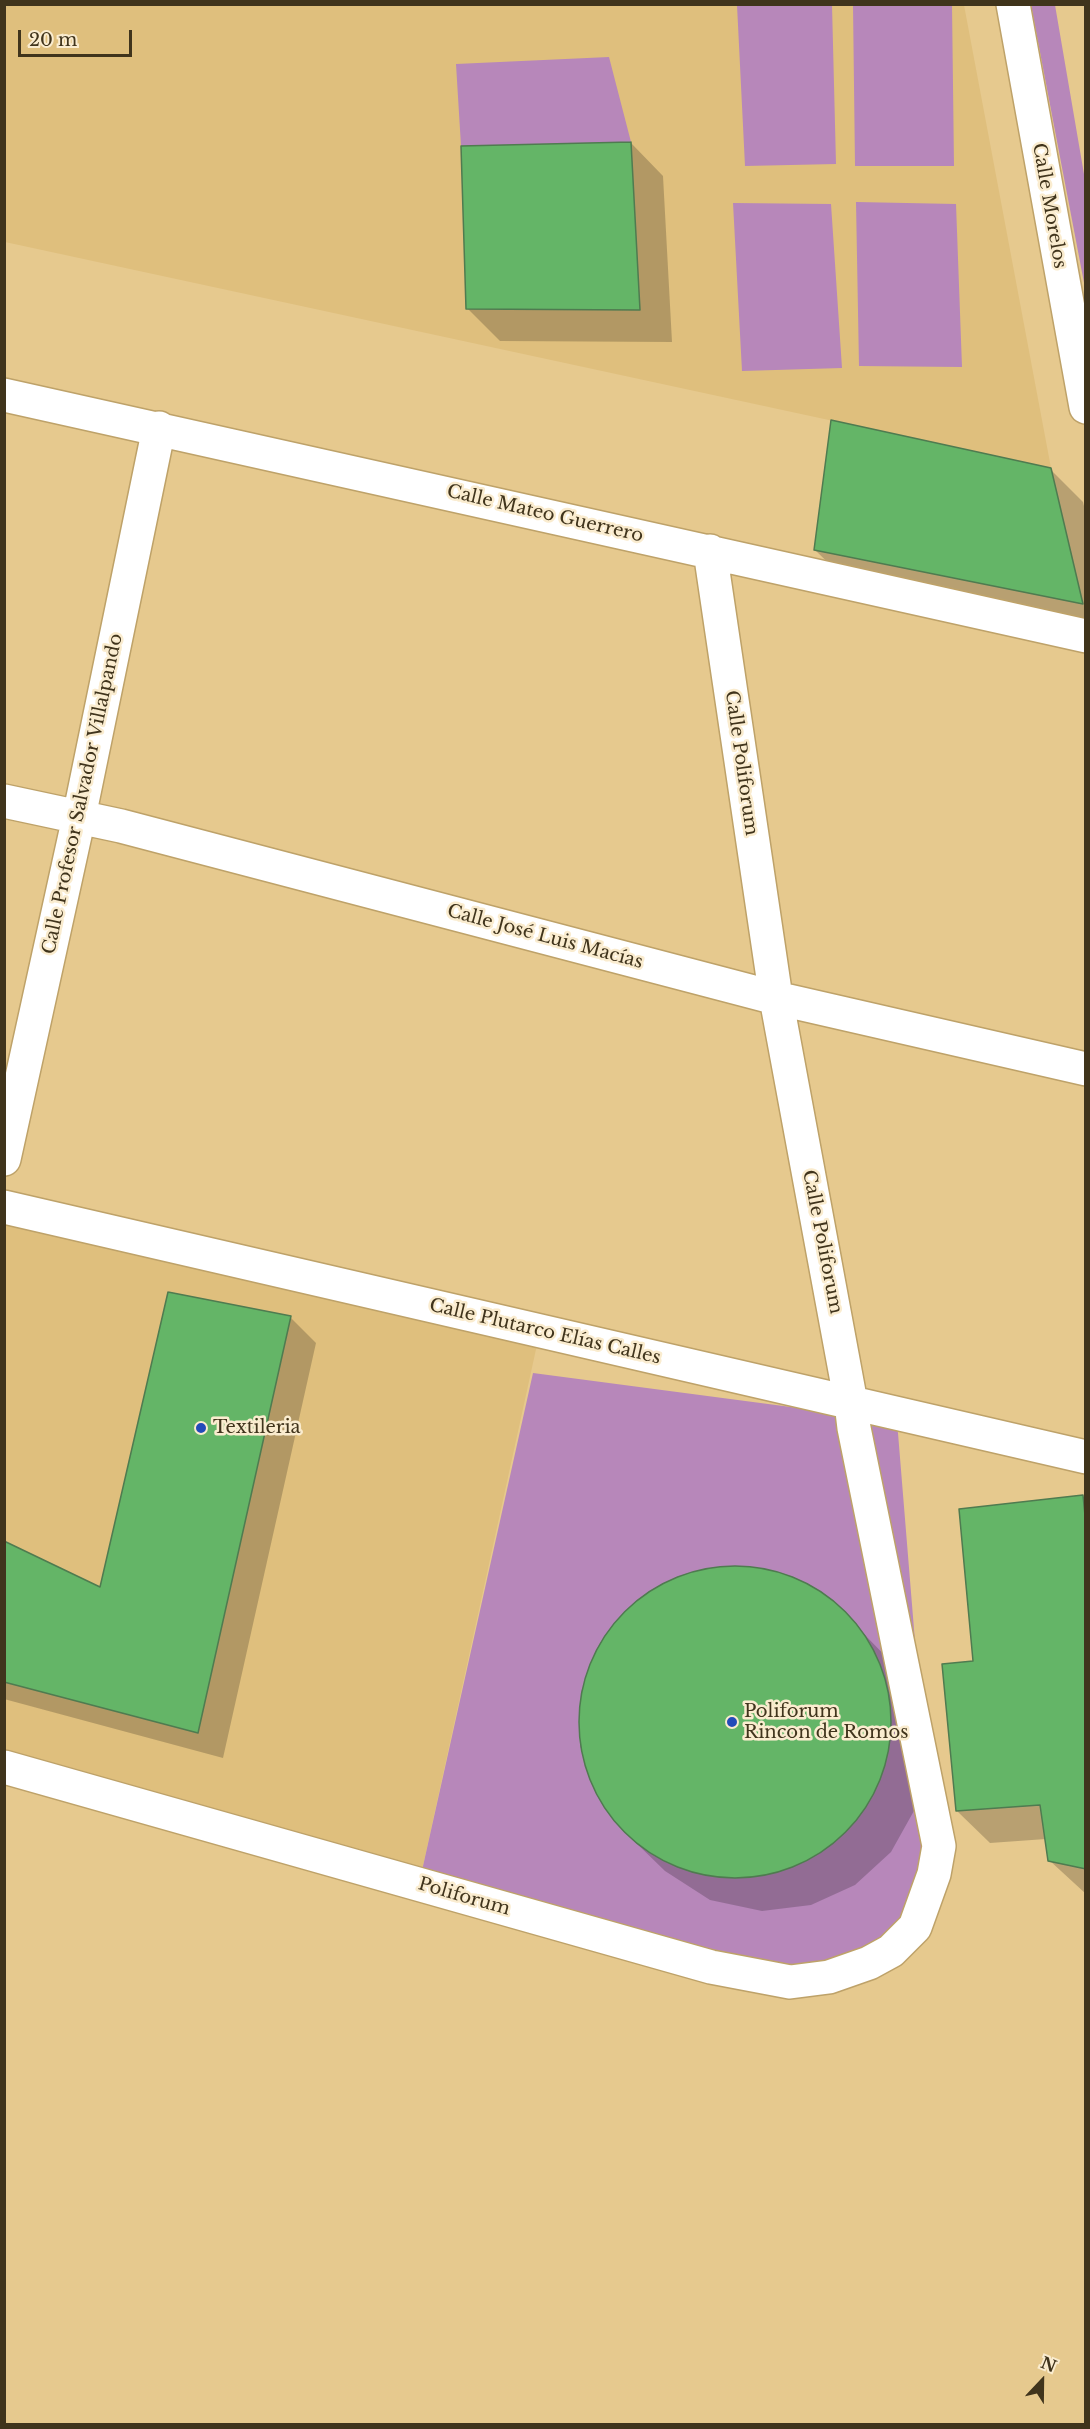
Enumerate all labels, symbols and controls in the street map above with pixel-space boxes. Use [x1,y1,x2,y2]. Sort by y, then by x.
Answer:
scale bar [21,18,135,56]
text: 20 m [29,29,77,51]
street label: Calle Morelos [1027,142,1071,270]
street label: Calle Mateo Guerrero [445,481,645,547]
street label: Calle Profesor Salvador Villalpando [38,632,128,956]
street label: Calle Poliforum [720,689,762,837]
street label: Calle José Luis Macías [445,900,645,974]
street label: Calle Poliforum [797,1168,847,1316]
street label: Calle Plutarco Elías Calles [427,1295,663,1369]
place label: Textileria [213,1417,300,1439]
marker: Textileria [194,1421,208,1435]
place label: Poliforum Rincon de Romos [744,1701,908,1744]
marker: Poliforum Rincon de Romos [725,1715,739,1729]
street label: Poliforum [416,1874,512,1920]
north arrow [1012,2351,1072,2411]
text: N [1038,2352,1059,2376]

